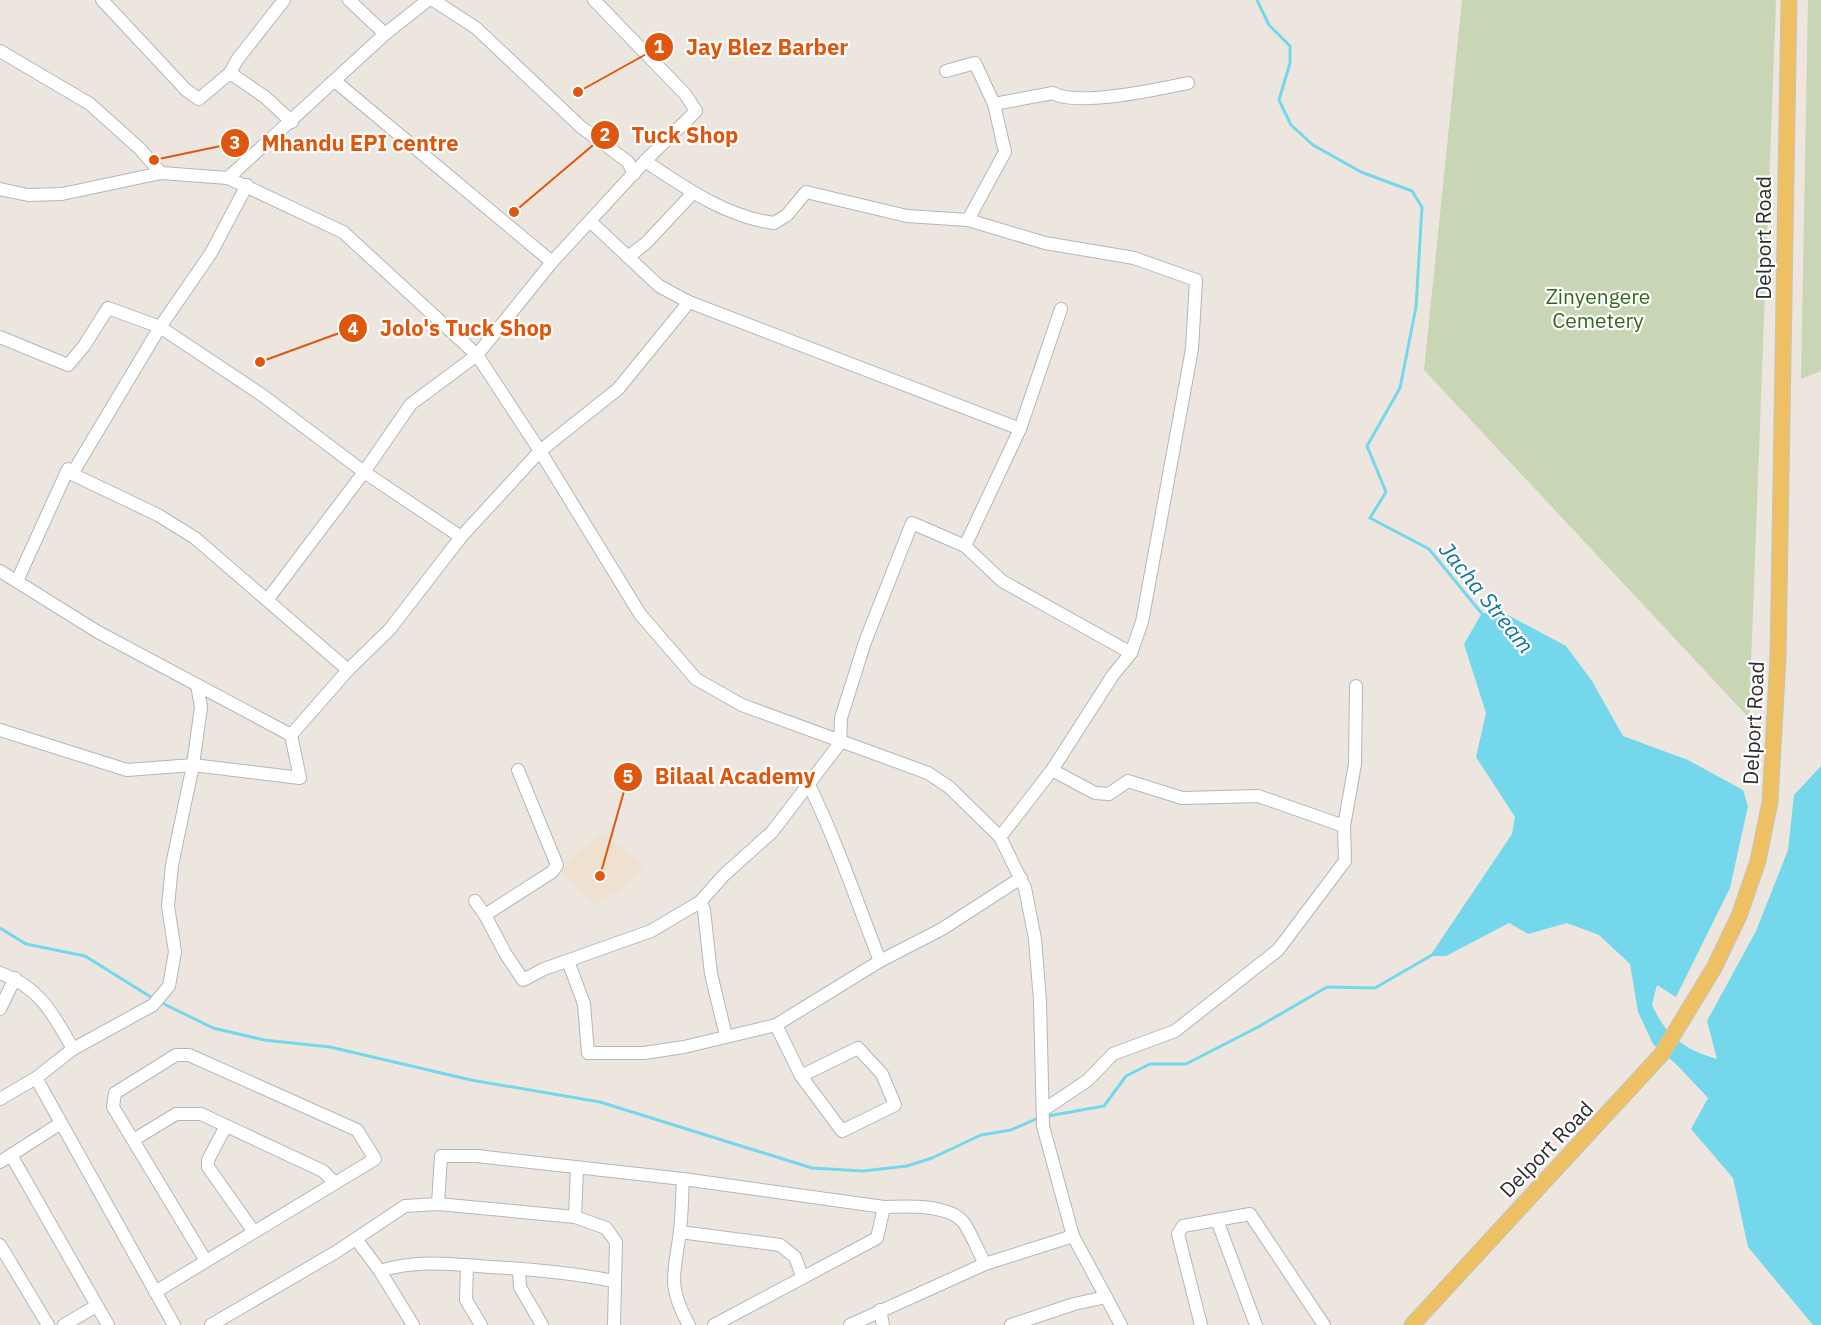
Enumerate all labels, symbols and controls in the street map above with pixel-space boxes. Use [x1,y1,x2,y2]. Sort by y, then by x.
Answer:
callout: Jay Blez Barber [644,27,861,67]
text: Jay Blez Barber [686,32,848,61]
text: 1 [654,35,665,58]
callout: Tuck Shop [590,115,751,155]
text: Tuck Shop [632,120,738,149]
callout: Mhandu EPI centre [220,123,471,163]
text: 2 [600,123,610,146]
text: Mhandu EPI centre [261,128,459,157]
text: 3 [230,131,240,154]
street label: Delport Road [1749,176,1777,300]
park label: Zinyengere Cemetery [1546,282,1650,334]
callout: Jolo's Tuck Shop [338,308,564,348]
text: Jolo's Tuck Shop [380,313,552,342]
text: 4 [348,317,359,340]
water label: Jacha Stream [1433,535,1541,659]
street label: Delport Road [1736,661,1770,785]
callout: Bilaal Academy [613,757,827,797]
text: Bilaal Academy [655,761,815,790]
text: 5 [623,765,634,788]
street label: Delport Road [1493,1095,1599,1203]

